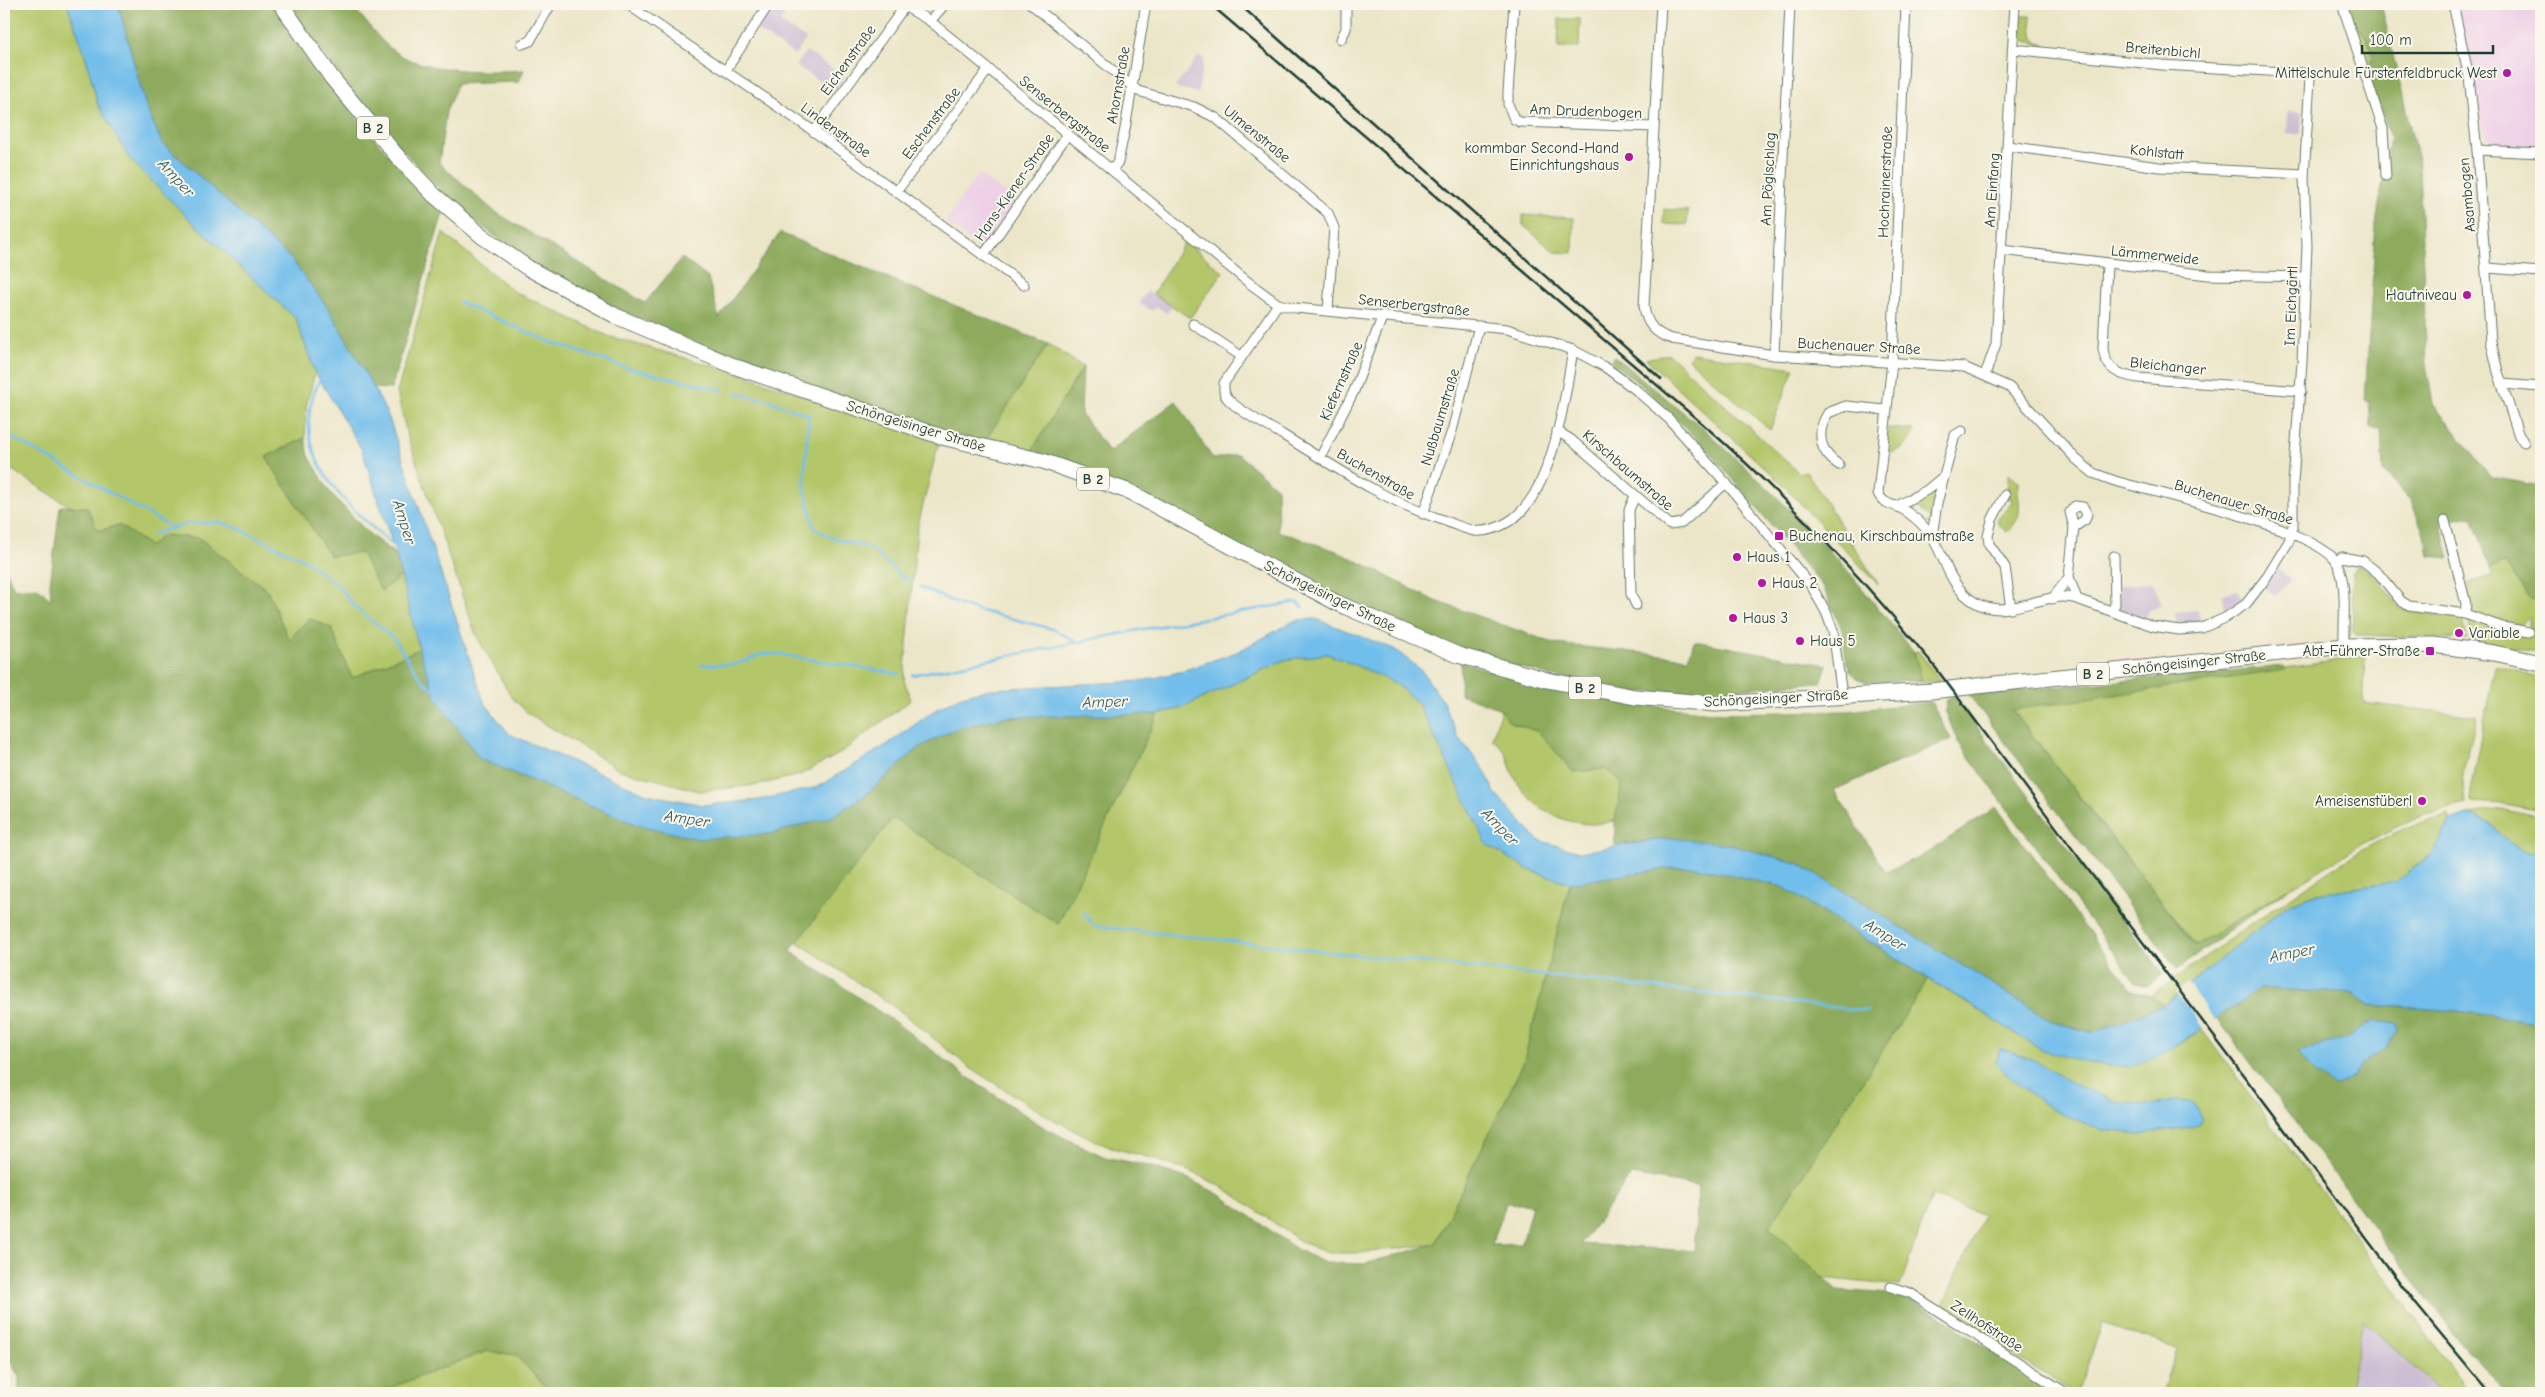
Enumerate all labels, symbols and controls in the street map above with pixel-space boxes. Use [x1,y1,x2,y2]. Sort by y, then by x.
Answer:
street label: Eichenstraße [816,21,880,99]
scale bar [2362,22,2494,54]
text: 100 m [2370,31,2412,49]
street label: Breitenbichl [2125,38,2201,62]
street label: Ahornstraße [1102,44,1134,125]
place label: Mittelschule Fürstenfeldbruck West [2275,64,2498,82]
marker: Mittelschule Fürstenfeldbruck West [2501,67,2513,79]
street label: Senserbergstraße [1016,72,1115,157]
street label: Eschenstraße [898,83,964,163]
street label: Lindenstraße [797,99,875,162]
street label: Am Drudenbogen [1529,100,1643,122]
street label: Ulmenstraße [1220,101,1295,167]
road number: B 2 [357,116,389,140]
street label: Hochrainerstraße [1874,125,1896,238]
street label: Hans-Kiener-Straße [970,129,1058,244]
street label: Am Pöglschlag [1757,132,1779,226]
place label: kommbar Second-Hand Einrichtungshaus [1465,139,1619,174]
street label: Kohlstatt [2129,140,2186,164]
marker: kommbar Second-Hand Einrichtungshaus [1623,151,1635,163]
street label: Am Einfang [1980,152,2004,228]
water label: Amper [153,154,198,201]
street label: Asambogen [2455,157,2479,233]
street label: Lämmerweide [2110,241,2200,269]
street label: Im Eichgärtl [2281,266,2301,346]
place label: Hautniveau [2386,286,2457,304]
marker: Hautniveau [2461,289,2473,301]
street label: Senserbergstraße [1357,290,1471,320]
street label: Buchenauer Straße [1797,334,1922,358]
street label: Kiefernstraße [1316,338,1367,423]
street label: Bleichanger [2129,353,2207,379]
street label: Nußbaumstraße [1417,366,1463,468]
street label: Schöngeisinger Straße [844,396,988,456]
street label: Kirschbaumstraße [1579,426,1677,515]
street label: Buchenstraße [1334,444,1419,504]
road number: B 2 [1077,468,1109,490]
street label: Buchenauer Straße [2172,475,2296,529]
water label: Amper [388,497,419,547]
place label: Buchenau, Kirschbaumstraße [1789,527,1975,545]
marker: Buchenau, Kirschbaumstraße [1773,530,1785,542]
place label: Haus 1 [1747,548,1791,566]
marker: Haus 1 [1731,551,1743,563]
street label: Schöngeisinger Straße [1261,556,1399,636]
place label: Haus 2 [1772,574,1817,592]
marker: Haus 2 [1756,577,1768,589]
place label: Haus 3 [1743,609,1788,627]
marker: Haus 3 [1727,612,1739,624]
place label: Variable [2469,624,2520,642]
marker: Variable [2453,627,2465,639]
place label: Haus 5 [1810,632,1856,650]
marker: Haus 5 [1794,635,1806,647]
place label: Abt-Führer-Straße [2303,642,2420,660]
street label: Schöngeisinger Straße [2121,645,2267,678]
marker: Abt-Führer-Straße [2424,645,2436,657]
road number: B 2 [2077,662,2109,686]
road number: B 2 [1569,676,1601,700]
street label: Schöngeisinger Straße [1703,685,1849,711]
water label: Amper [1081,692,1129,712]
place label: Ameisenstüberl [2315,792,2412,810]
marker: Ameisenstüberl [2416,795,2428,807]
water label: Amper [1477,804,1523,850]
water label: Amper [662,806,712,832]
water label: Amper [1860,915,1910,955]
water label: Amper [2267,940,2317,966]
street label: Zellhofstraße [1948,1296,2027,1356]

